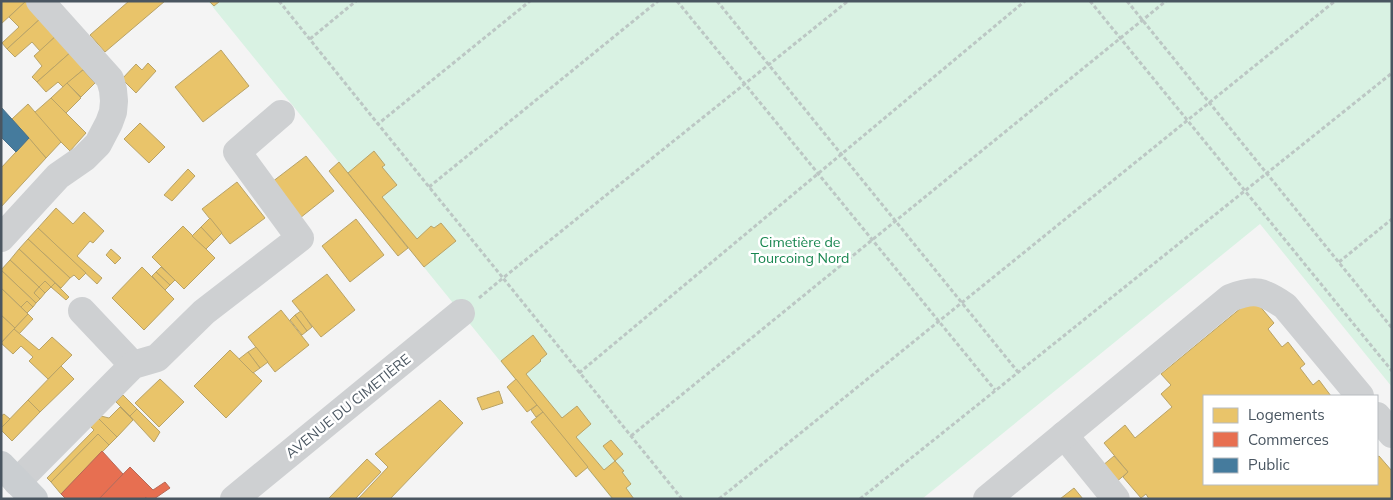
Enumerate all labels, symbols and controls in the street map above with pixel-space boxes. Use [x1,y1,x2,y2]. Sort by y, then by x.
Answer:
park label: Cimetière de Tourcoing Nord [751,233,849,267]
street label: AVENUE DU CIMETIÈRE [282,350,414,462]
legend [1203,395,1378,485]
text: Logements [1248,405,1325,424]
text: Commerces [1248,430,1329,449]
text: Public [1248,455,1290,474]

